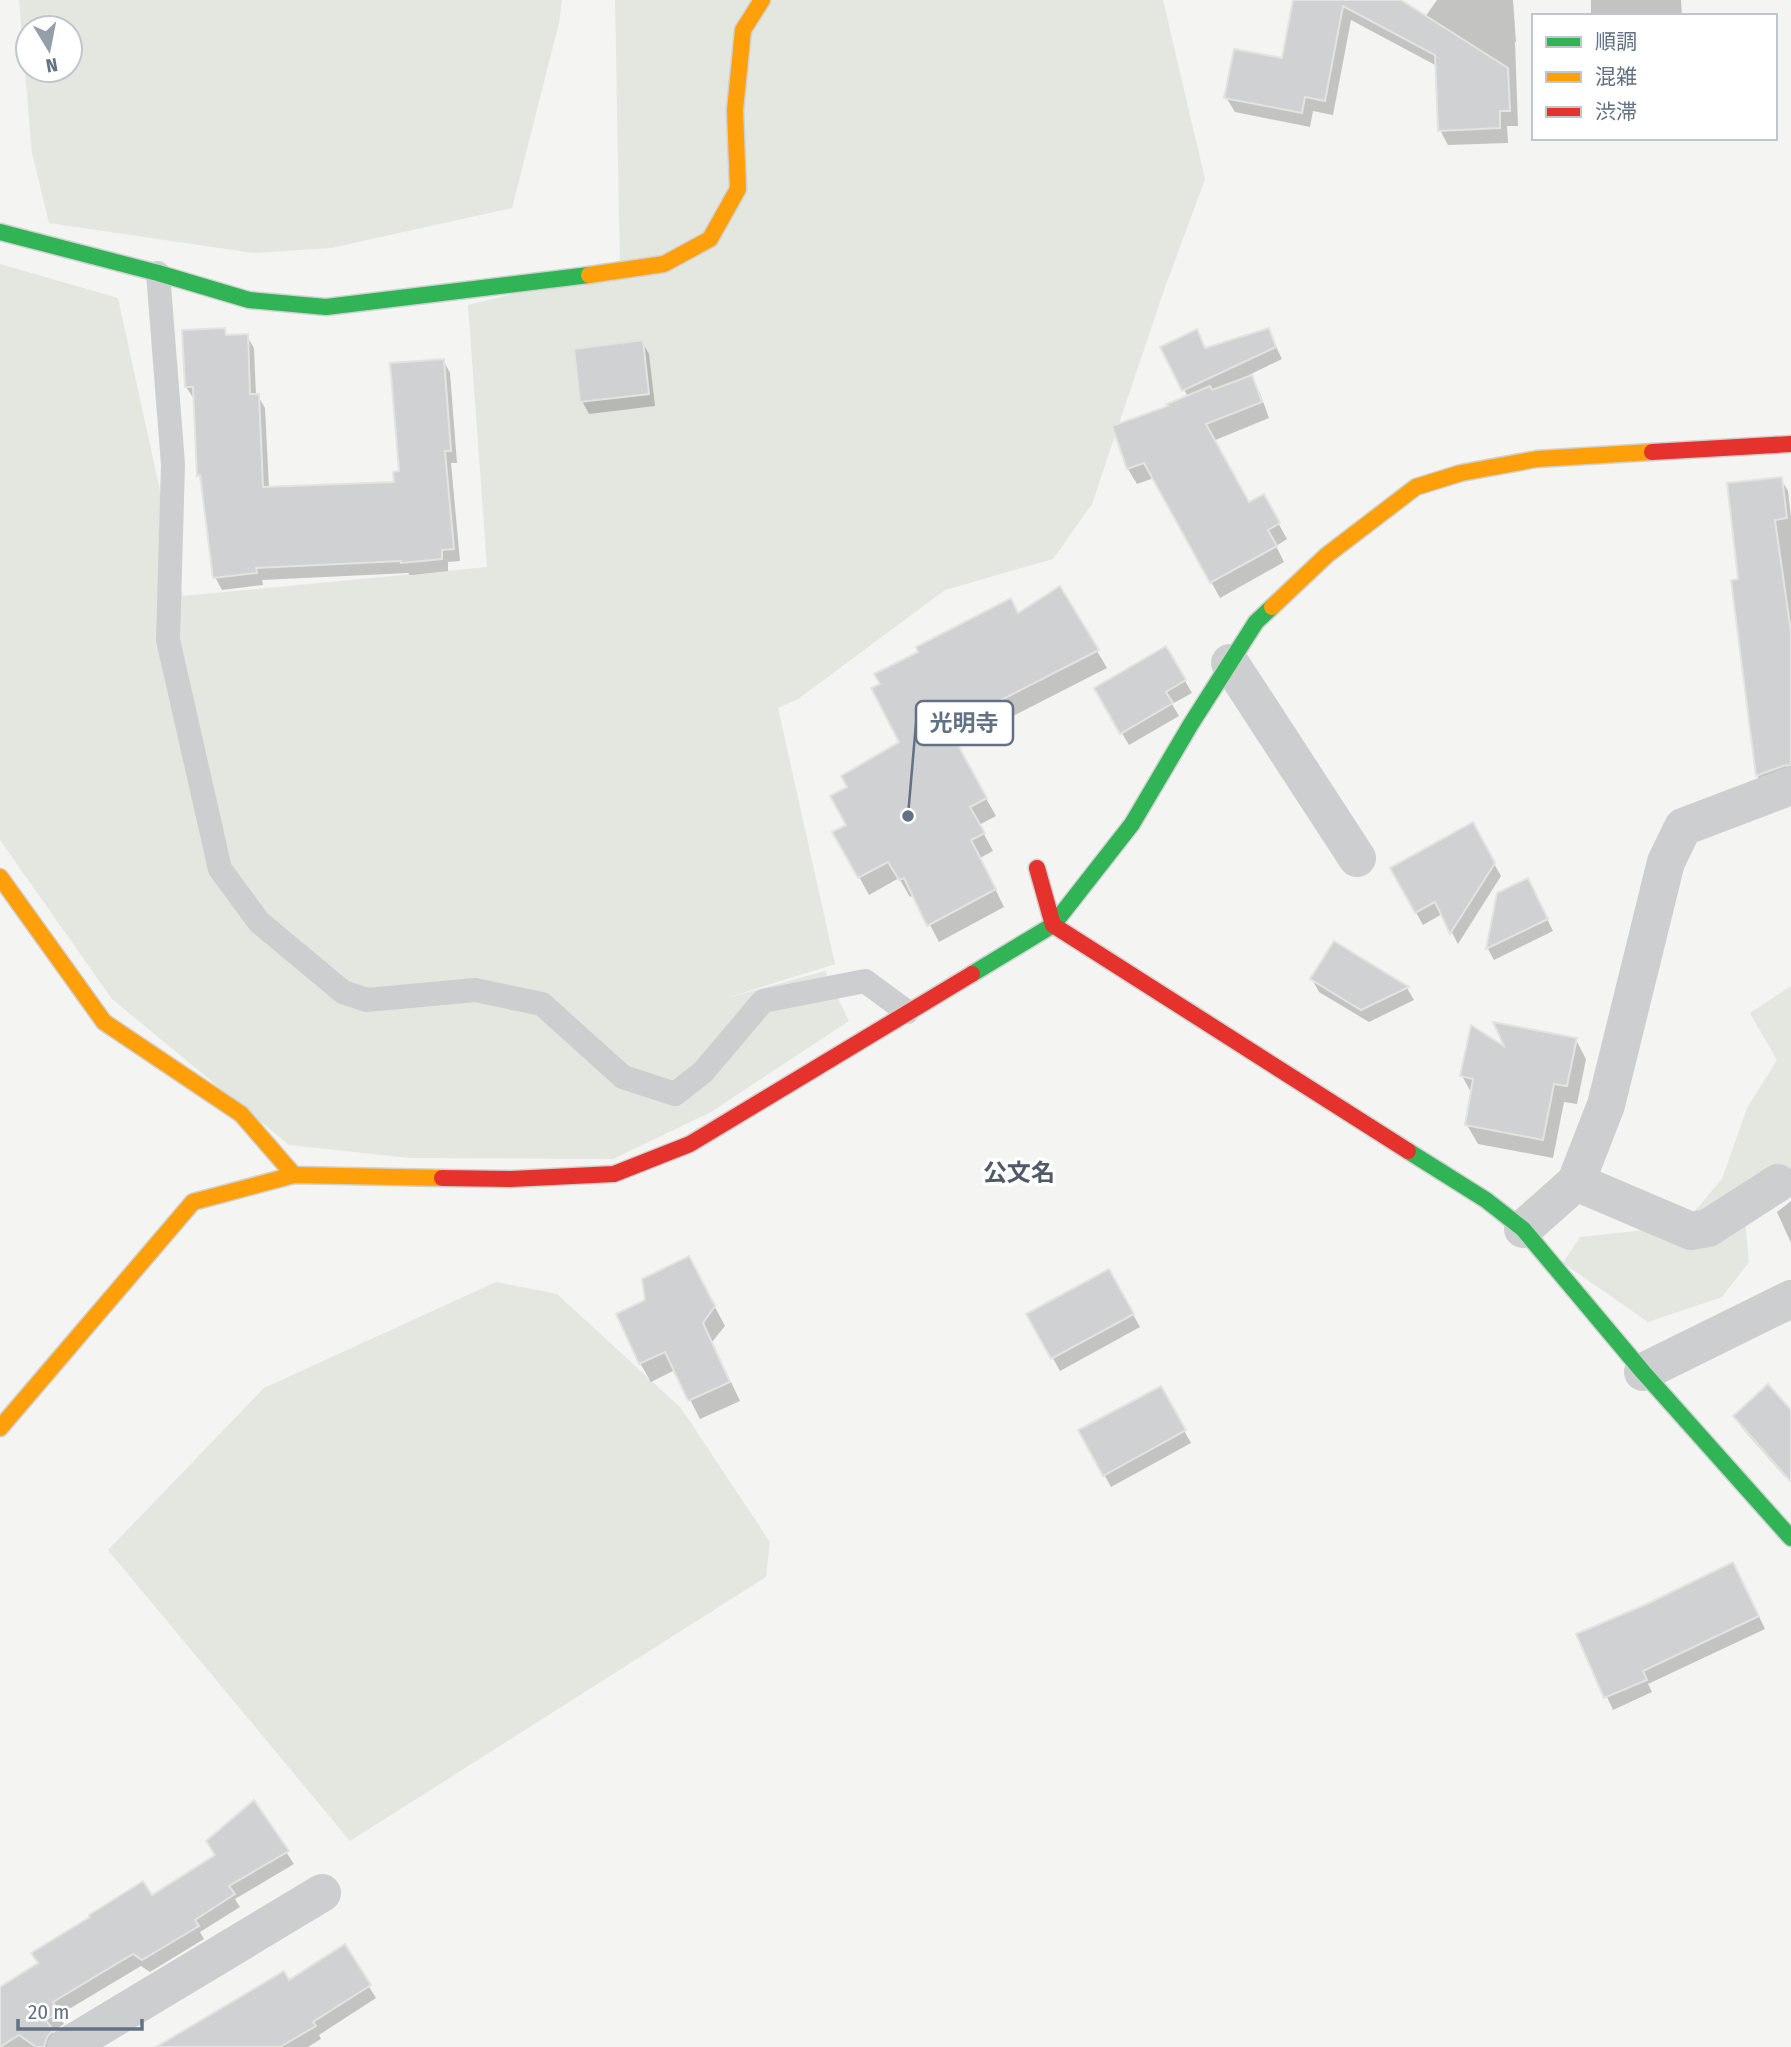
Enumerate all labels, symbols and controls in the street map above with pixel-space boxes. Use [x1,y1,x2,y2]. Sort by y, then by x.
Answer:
north arrow [14,14,84,84]
legend [1532,14,1777,140]
text: 順調 [1595,29,1637,55]
text: N [44,53,59,78]
text: 混雑 [1595,64,1637,90]
text: 渋滞 [1595,99,1637,125]
callout: 光明寺 [916,701,1013,745]
text: 光明寺 [930,709,999,737]
district label: 公文名 [983,1159,1055,1187]
scale bar [18,1988,142,2032]
text: 20 m [28,1999,69,2025]

